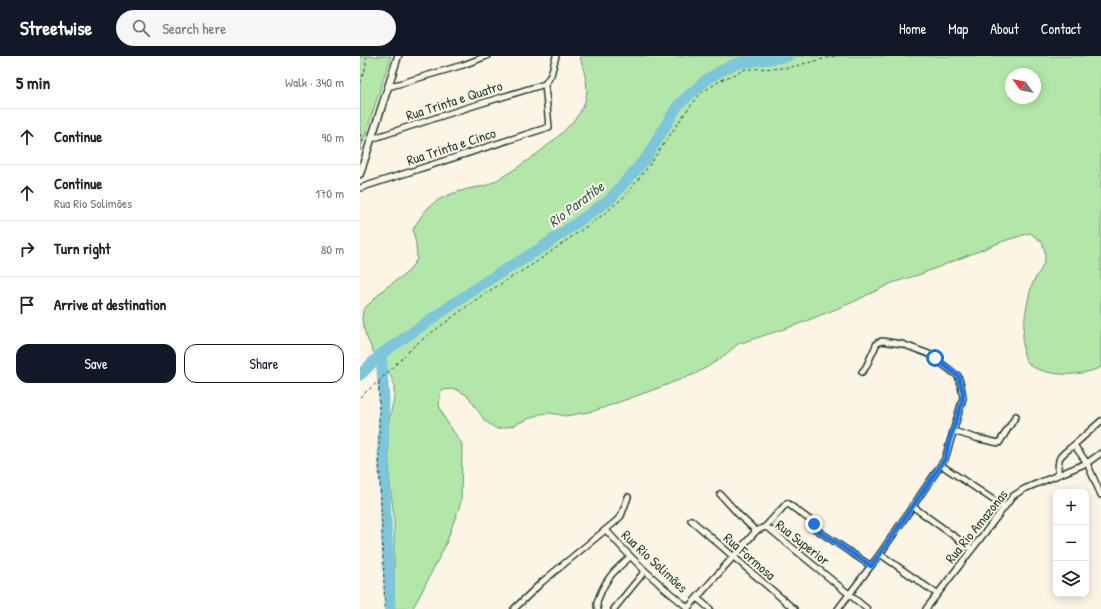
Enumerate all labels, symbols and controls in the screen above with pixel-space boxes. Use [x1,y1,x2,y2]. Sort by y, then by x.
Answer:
search box [116,10,396,46]
text: Streetwise [20,15,92,41]
icon: search [130,17,152,39]
text: Search here [162,18,226,39]
text: Home [899,19,926,38]
text: Map [948,19,968,38]
text: About [990,19,1019,38]
text: Contact [1041,19,1081,38]
north arrow [1005,68,1041,104]
text: 5 min [16,71,50,94]
text: Walk · 340 m [285,73,344,91]
street label: Rua Trinta e Quatro [403,75,505,125]
street label: Rua Trinta e Cinco [404,123,498,169]
icon: ahead [16,126,38,148]
text: Continue [54,126,102,147]
text: 90 m [322,128,344,146]
text: Continue [54,173,102,194]
water label: Rio Paratibe [544,175,609,232]
icon: ahead [16,182,38,204]
text: 170 m [315,184,344,202]
text: Rua Rio Solimões [54,194,132,212]
icon: right [16,238,38,260]
text: Turn right [54,238,110,259]
text: 80 m [321,240,344,258]
icon: arrive [16,294,38,316]
text: Arrive at destination [54,294,166,315]
button: Save [16,344,176,383]
button: Share [184,344,344,383]
route start [926,349,944,367]
street label: Rua Rio Amazonas [940,485,1012,567]
map controls [1053,489,1089,597]
button: + [1053,489,1089,525]
street label: Rua Superior [771,515,834,570]
route end [805,515,823,533]
street label: Rua Rio Solimões [618,525,692,597]
button: − [1053,525,1089,561]
street label: Rua Formosa [720,528,780,584]
button: layers [1053,561,1089,597]

